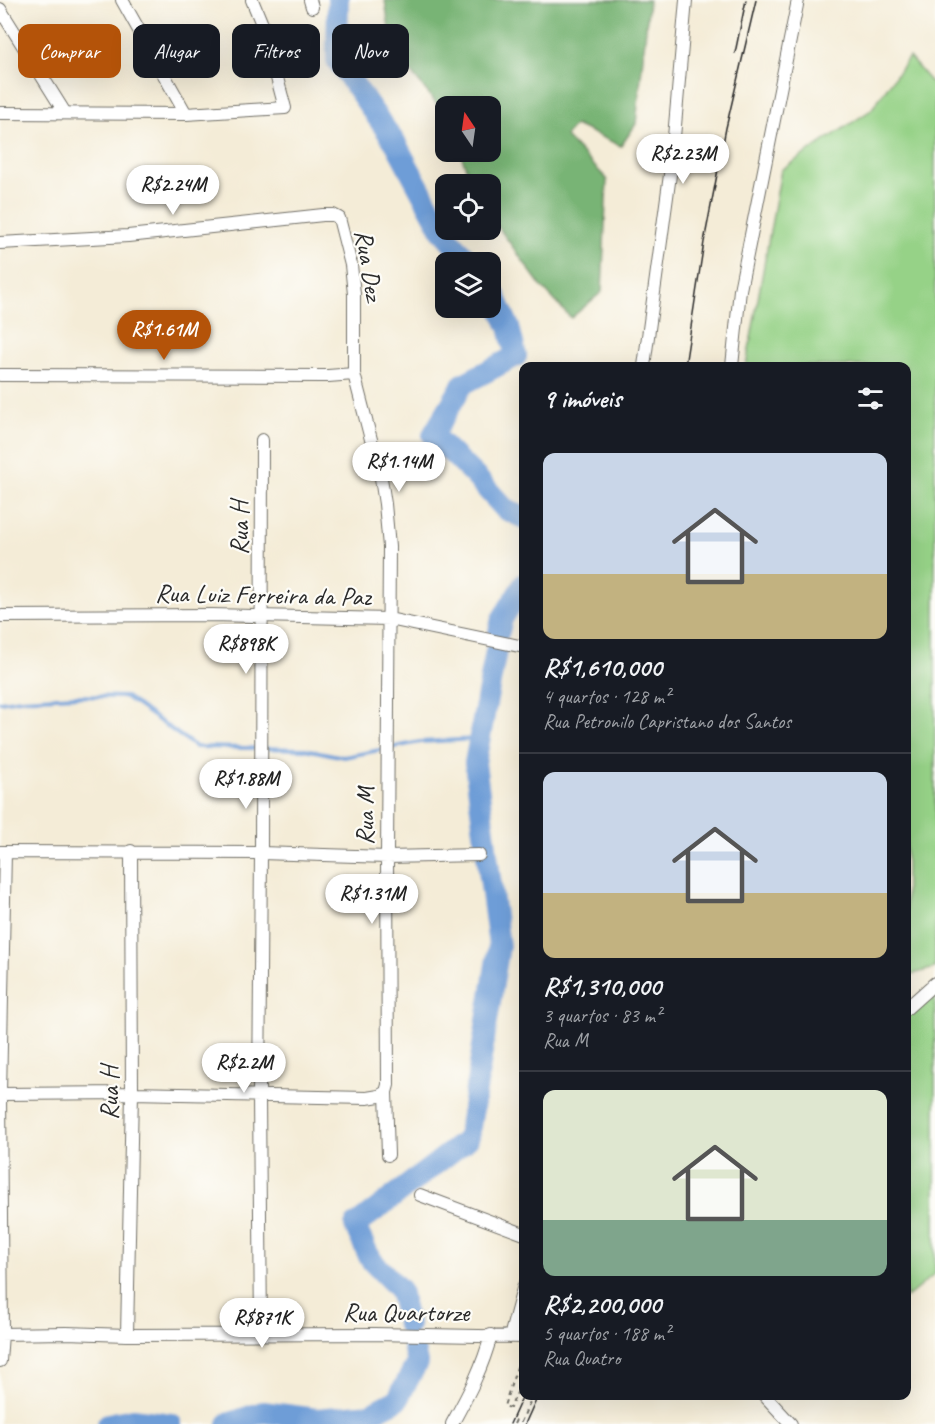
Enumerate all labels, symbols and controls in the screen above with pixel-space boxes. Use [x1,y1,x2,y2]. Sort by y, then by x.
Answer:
chip: Comprar [18,24,121,78]
chip: Alugar [133,24,220,78]
chip: Filtros [232,24,320,78]
chip: Novo [332,24,409,78]
north arrow [435,96,501,162]
map controls [435,96,501,318]
pin: R$2.23M [628,134,738,185]
text: R$2.23M [650,141,716,166]
pin: R$2.24M [118,165,228,216]
text: R$2.24M [140,172,206,197]
button: locate [435,174,501,240]
street label: Rua Dez [347,227,391,306]
button: layers [435,252,501,318]
pin: R$1.61M [109,310,219,361]
text: R$1.61M [131,317,197,342]
text: 9 imóveis [543,382,621,415]
icon: filters [854,382,887,415]
pin: R$1.14M [344,442,454,493]
text: R$1.14M [366,449,432,474]
icon: home [661,492,769,600]
street label: Rua H [223,497,256,555]
street label: Rua Luiz Ferreira da Paz [155,577,373,613]
pin: R$898K [197,624,295,675]
text: R$898K [218,631,274,656]
text: R$1,610,000 [543,651,662,684]
text: 4 quartos · 128 m² [543,684,670,709]
text: Rua Petronilo Capristano dos Santos [543,709,791,734]
pin: R$1.88M [191,759,301,810]
text: R$1.88M [213,766,279,791]
street label: Rua M [348,784,382,845]
icon: home [661,811,769,919]
pin: R$1.31M [317,874,427,925]
text: R$1.31M [339,881,405,906]
text: R$1,310,000 [543,970,661,1003]
text: 3 quartos · 83 m² [543,1003,661,1028]
text: Rua M [543,1028,588,1053]
pin: R$2.2M [195,1043,293,1094]
text: R$2.2M [216,1050,272,1075]
street label: Rua H [93,1062,126,1120]
icon: home [661,1129,769,1237]
text: R$2,200,000 [543,1288,661,1321]
street label: Rua Quartorze [343,1296,471,1329]
pin: R$871K [213,1298,311,1349]
text: R$871K [234,1305,290,1330]
text: 5 quartos · 188 m² [543,1321,670,1346]
text: Rua Quatro [543,1346,620,1371]

